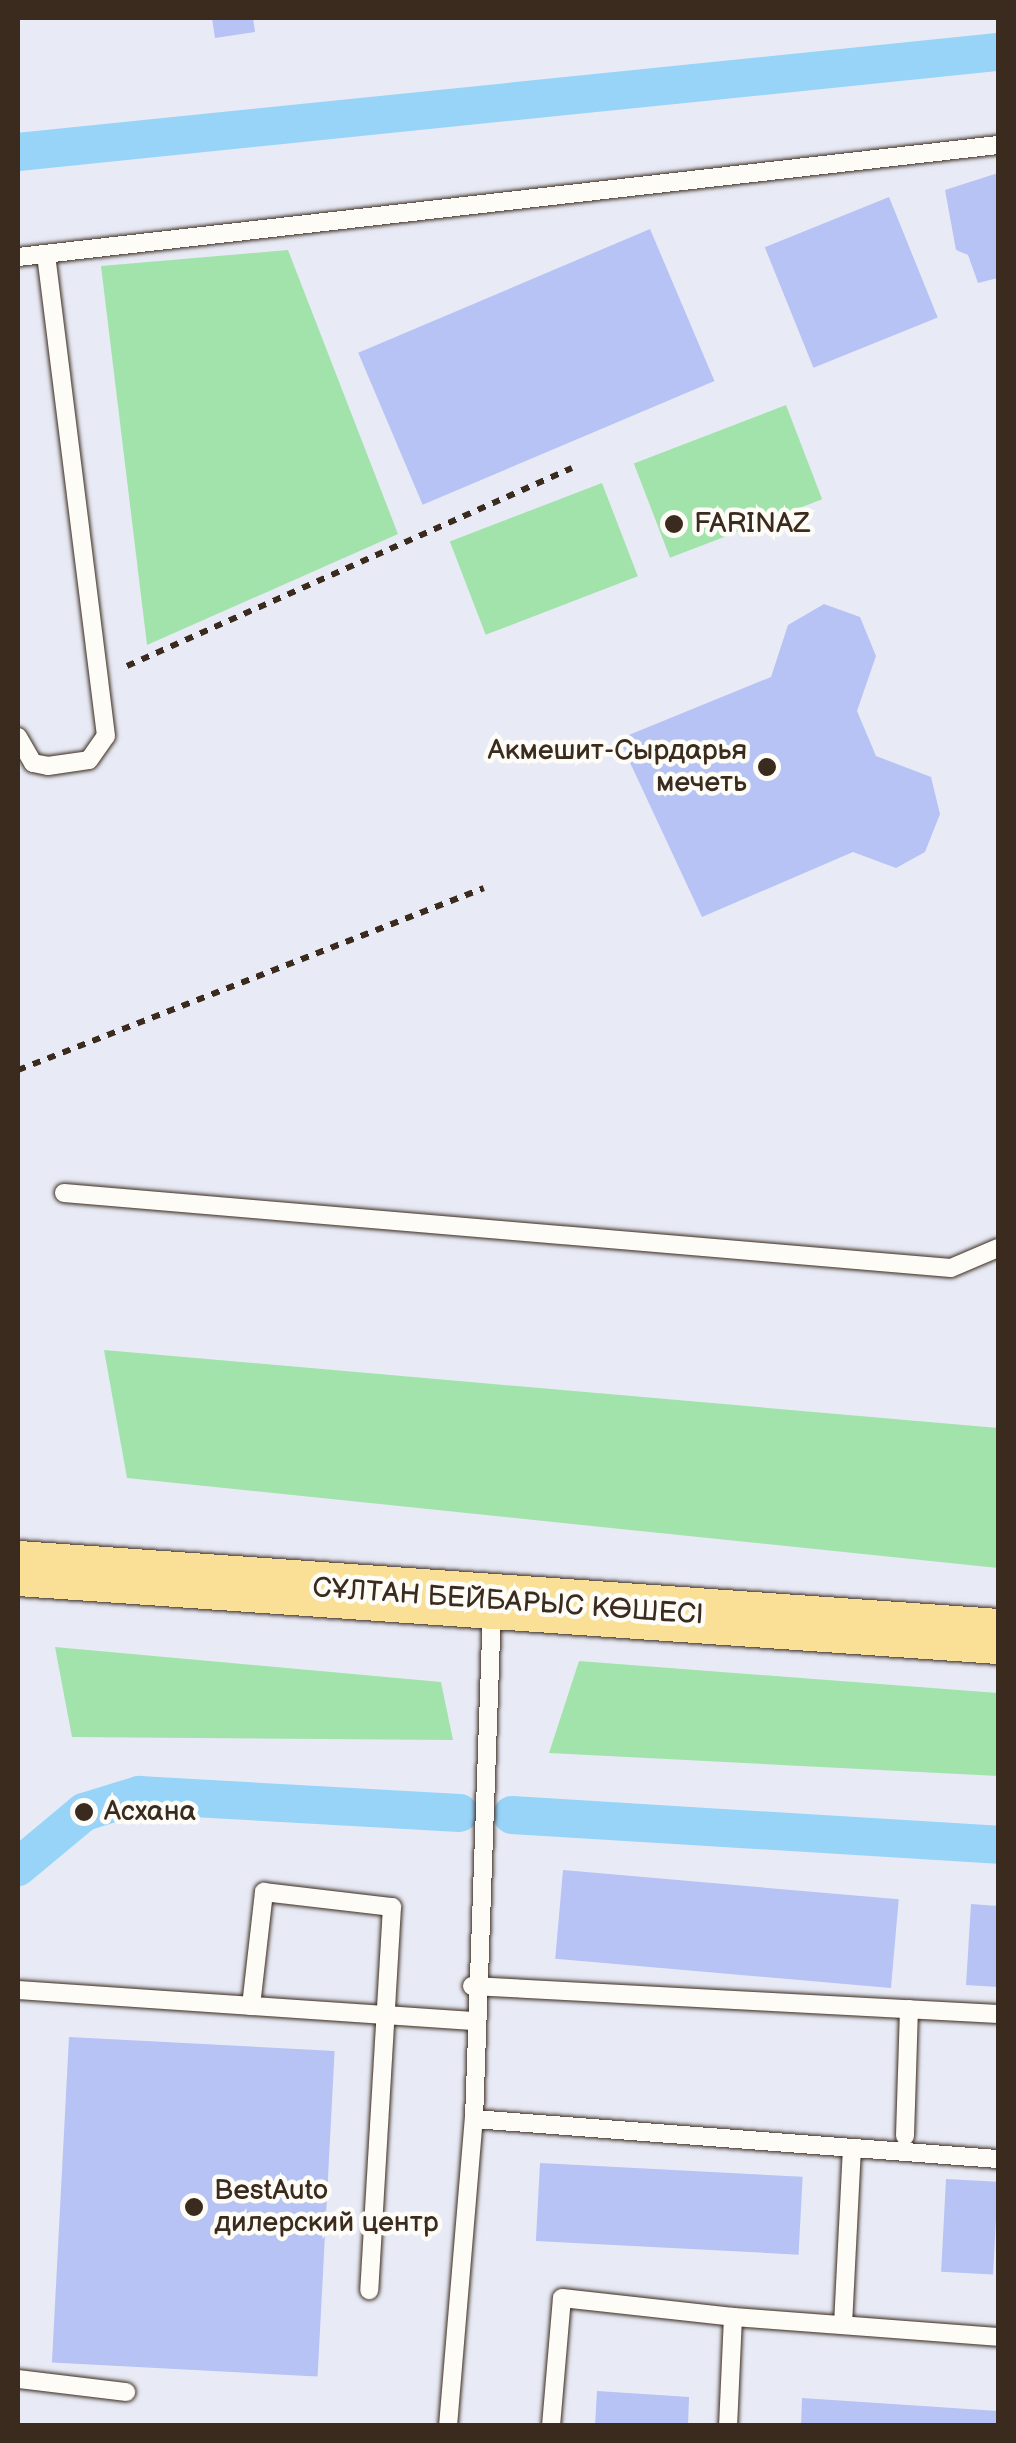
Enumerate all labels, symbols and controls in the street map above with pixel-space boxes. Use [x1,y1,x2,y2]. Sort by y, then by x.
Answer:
place label: FARINAZ [694,507,810,541]
marker: FARINAZ [663,513,685,535]
place label: Акмешит-Сырдарья мечеть [488,734,747,800]
marker: Акмешит-Сырдарья мечеть [756,756,778,778]
street label: СҰЛТАН БЕЙБАРЫС КӨШЕСІ [311,1572,705,1632]
place label: Асхана [104,1795,196,1829]
marker: Асхана [73,1801,95,1823]
place label: BestAuto дилерский центр [214,2174,439,2240]
marker: BestAuto дилерский центр [183,2196,205,2218]

